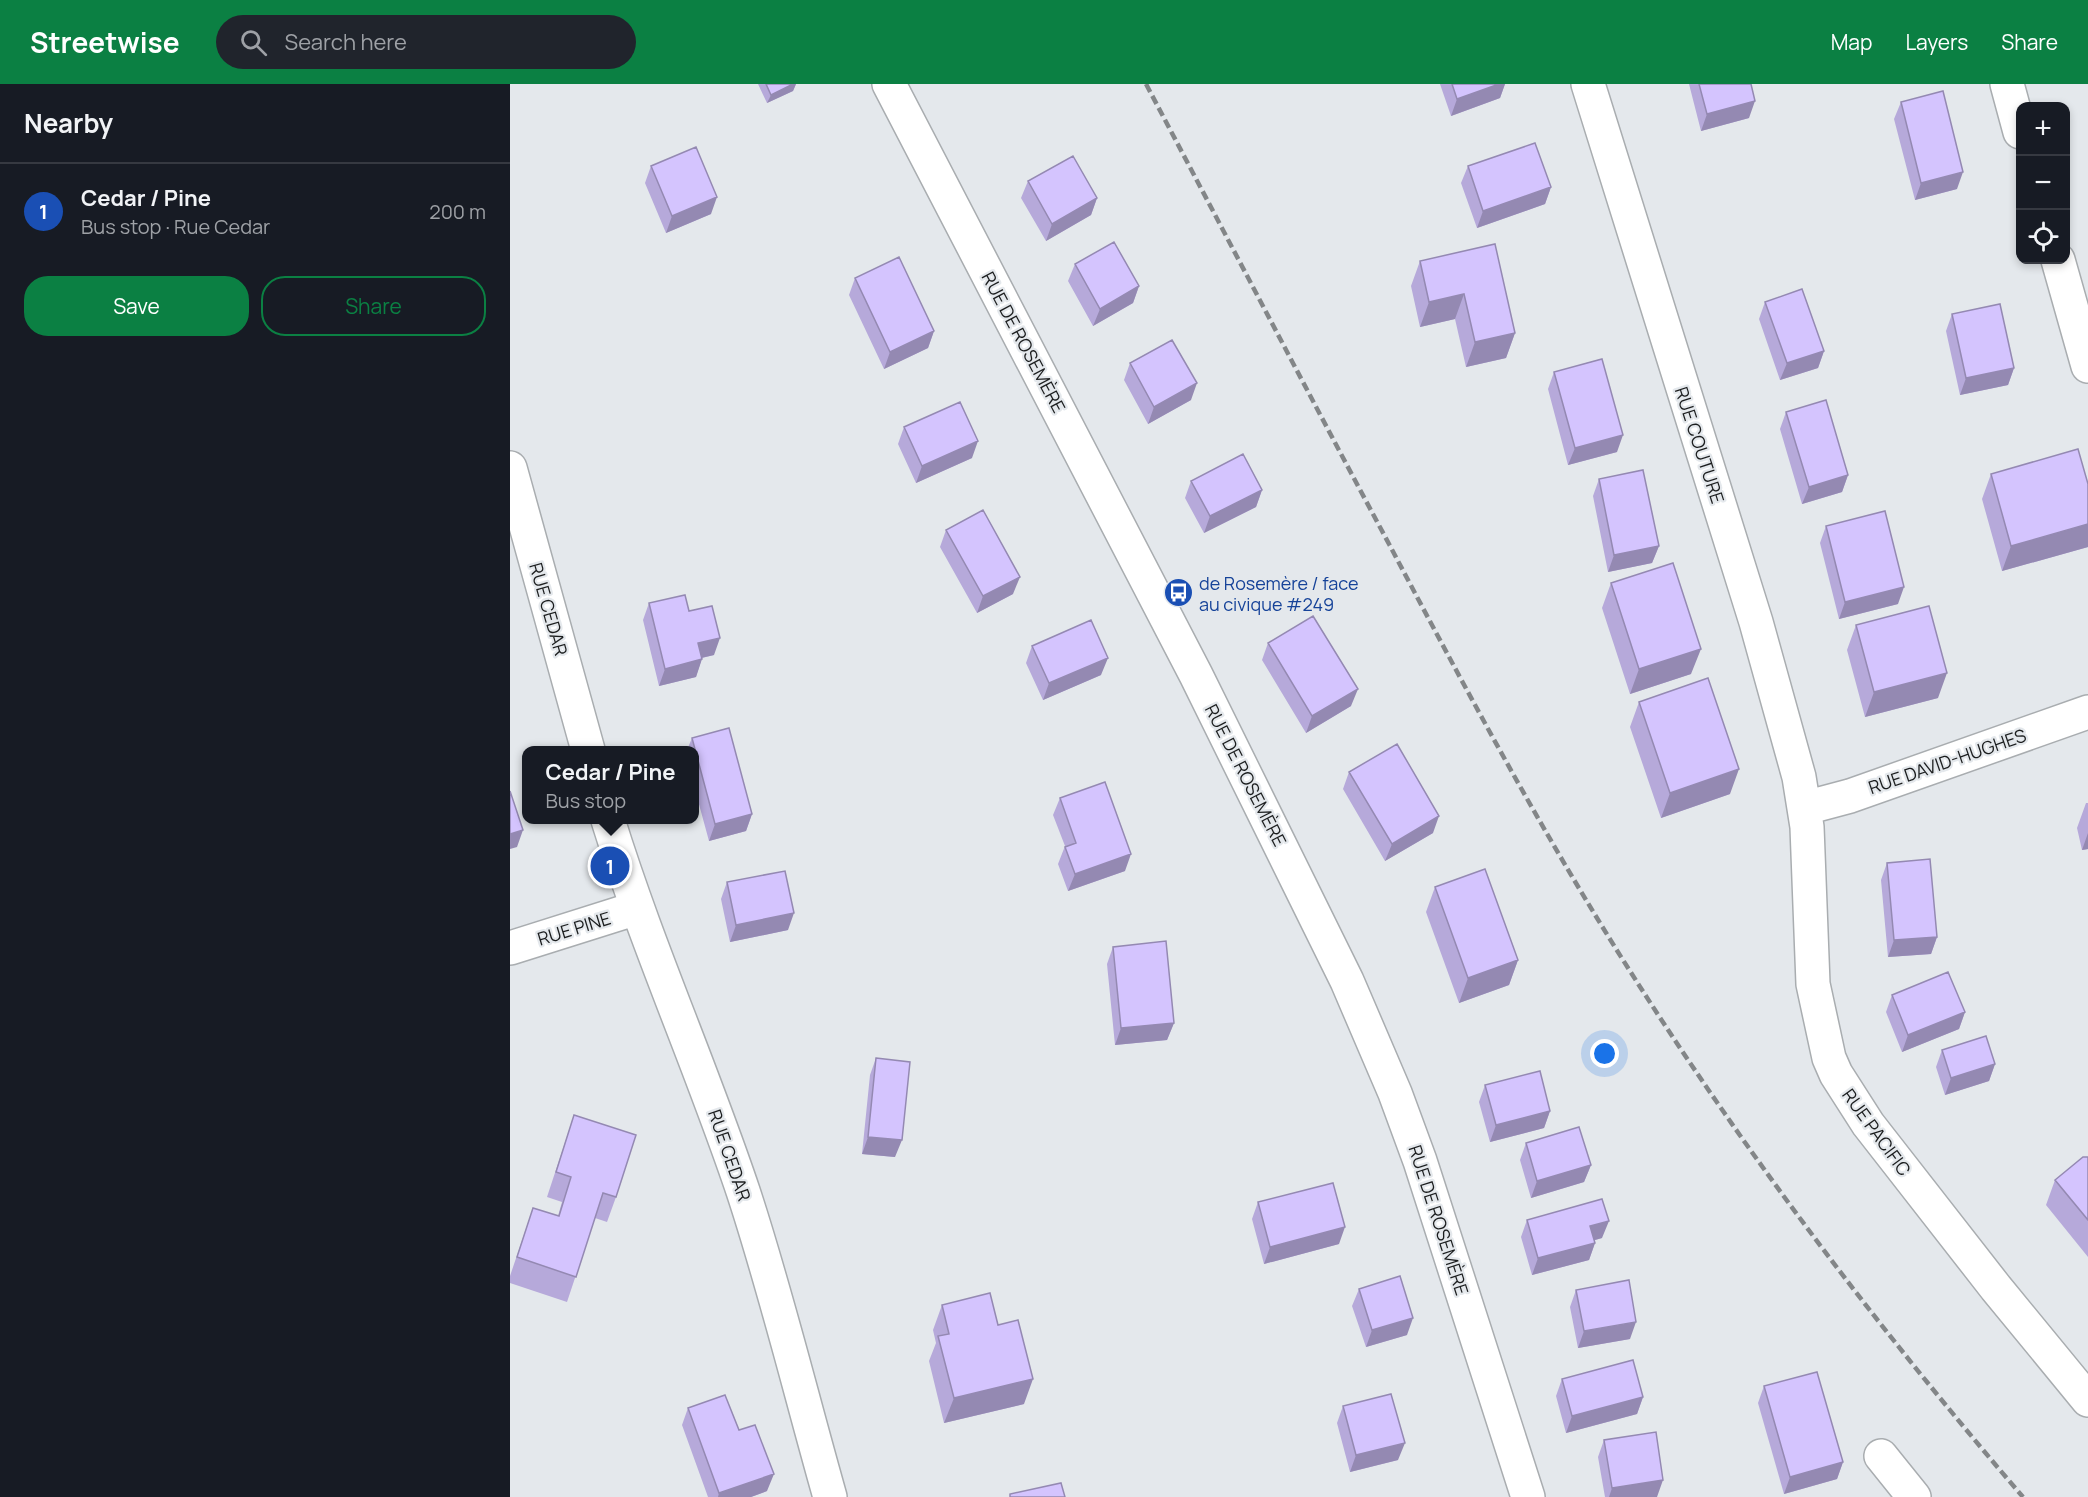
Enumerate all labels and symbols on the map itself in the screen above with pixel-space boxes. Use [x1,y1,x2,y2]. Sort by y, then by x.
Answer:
street label: RUE DE ROSEMÈRE [977,267,1071,417]
street label: RUE COUTURE [1670,384,1730,506]
street label: RUE CEDAR [524,560,574,658]
place label: de Rosemère / face au civique #249 [1199,571,1359,616]
bus stop icon: de Rosemère / face au civique #249 [1162,577,1194,609]
street label: RUE DE ROSEMÈRE [1200,700,1292,850]
street label: RUE DAVID-HUGHES [1865,723,2029,799]
pin: 1 [590,844,630,888]
street label: RUE PINE [534,905,614,951]
your location [1590,1039,1619,1068]
street label: RUE PACIFIC [1837,1084,1917,1180]
street label: RUE CEDAR [703,1106,757,1204]
street label: RUE DE ROSEMÈRE [1403,1142,1475,1298]

